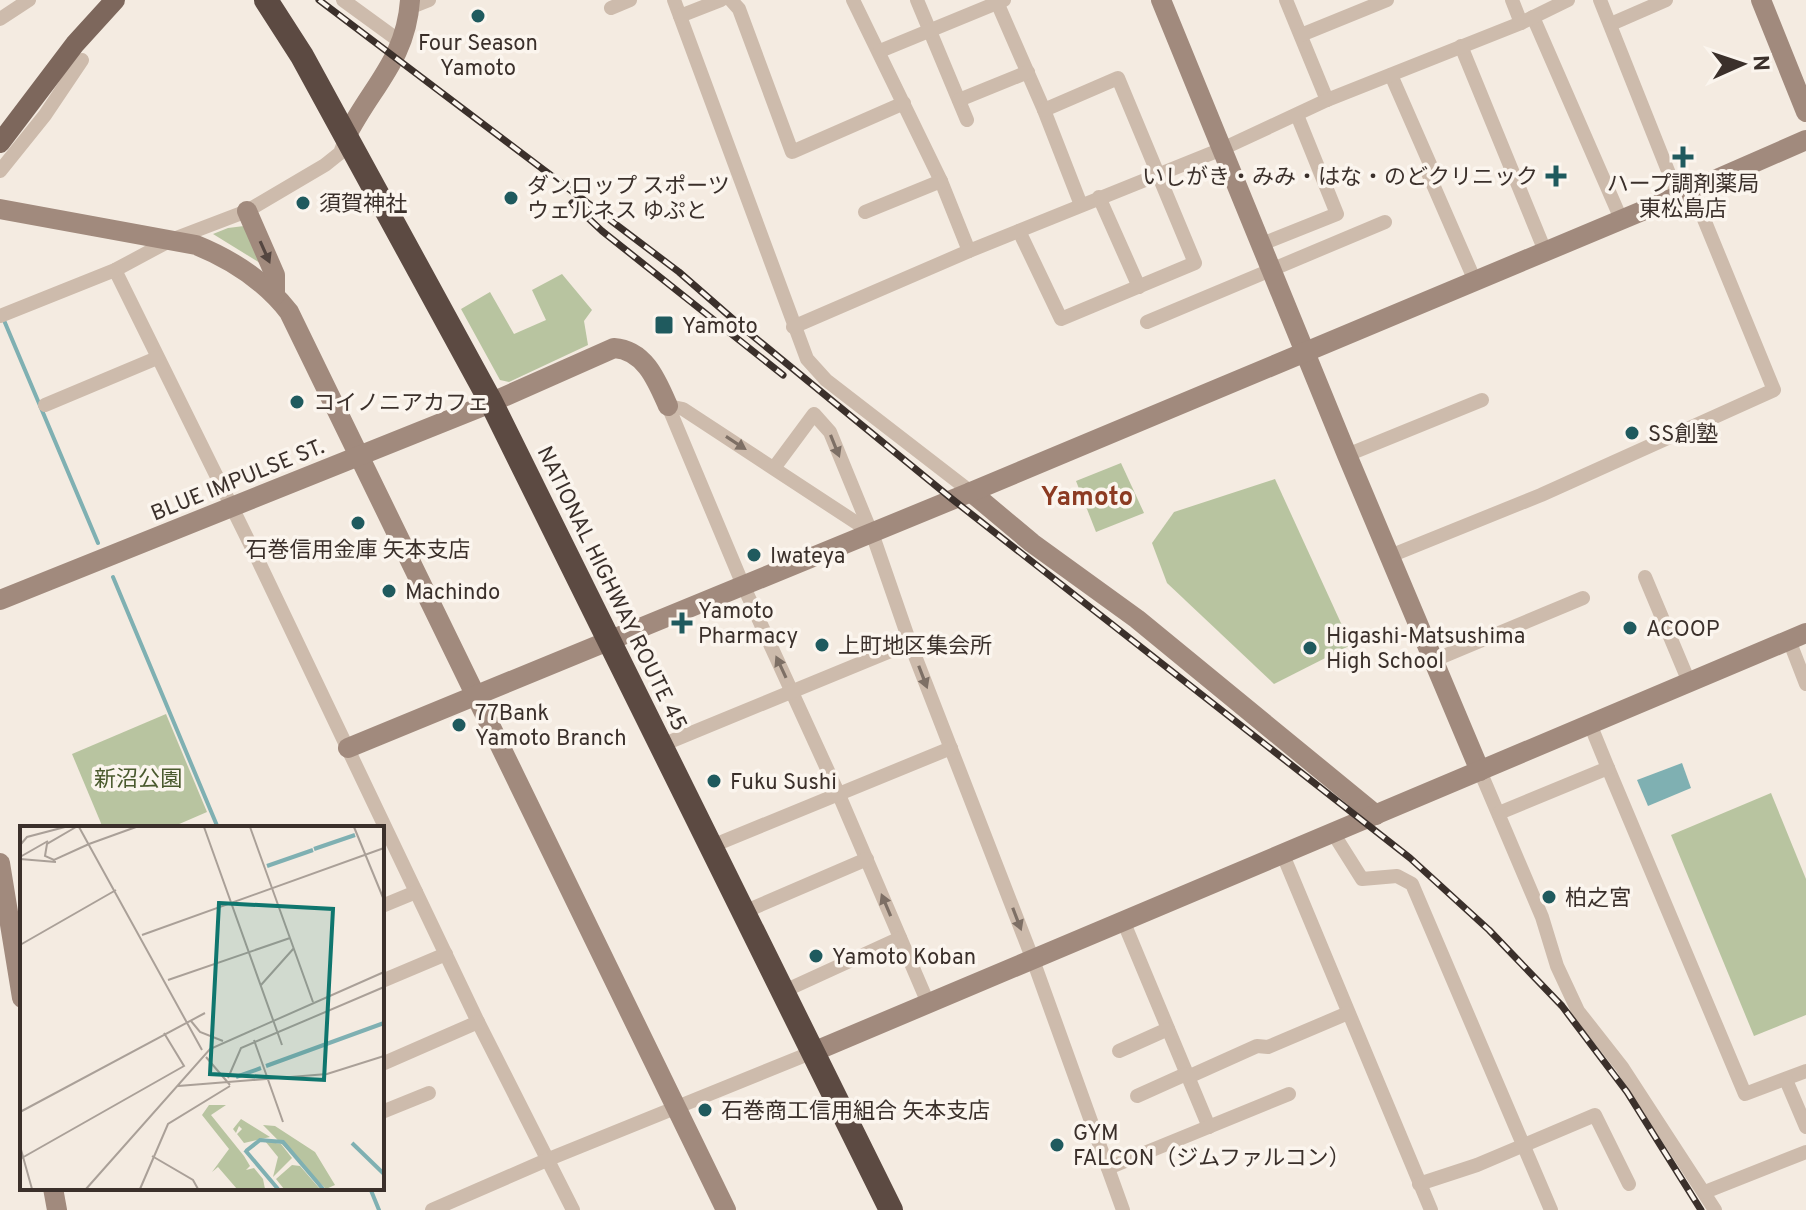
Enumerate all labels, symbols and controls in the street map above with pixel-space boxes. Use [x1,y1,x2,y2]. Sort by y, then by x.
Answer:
marker: Four Season Yamoto [469,7,487,25]
north arrow [1702,24,1782,104]
place label: Four Season Yamoto [418,31,538,83]
text: N [1746,54,1773,72]
marker: ハープ調剤薬局 東松島店 [1674,148,1692,166]
place label: いしがき・みみ・はな・のどクリニック [1142,165,1538,192]
marker: いしがき・みみ・はな・のどクリニック [1545,165,1567,187]
place label: ハープ調剤薬局 東松島店 [1607,172,1759,224]
place label: ダンロップ スポーツ ウェルネス ゆぷと [527,174,730,226]
marker: ダンロップ スポーツ ウェルネス ゆぷと [502,189,520,207]
place label: 須賀神社 [319,192,407,219]
marker: 須賀神社 [294,194,312,212]
one-way arrow [258,240,272,264]
marker: Yamoto [653,314,675,336]
place label: Yamoto [682,314,758,341]
place label: コイノニアカフェ [313,391,489,418]
marker: コイノニアカフェ [288,393,306,411]
place label: SS創塾 [1648,422,1718,449]
marker: SS創塾 [1623,424,1641,442]
street label: BLUE IMPULSE ST. [147,434,328,528]
one-way arrow [829,434,842,458]
one-way arrow [725,436,746,451]
street label: NATIONAL HIGHWAY ROUTE 45 [530,442,692,736]
district label: Yamoto [1041,482,1133,515]
marker: 石巻信用金庫 矢本支店 [349,514,367,532]
place label: 石巻信用金庫 矢本支店 [245,538,471,565]
place label: Iwateya [770,544,845,571]
marker: Iwateya [745,546,763,564]
place label: Machindo [405,580,500,607]
marker: Machindo [380,582,398,600]
place label: Yamoto Pharmacy [698,599,798,651]
marker: Yamoto Pharmacy [673,614,691,632]
place label: ACOOP [1646,617,1720,644]
marker: ACOOP [1621,619,1639,637]
place label: Higashi-Matsushima High School [1326,624,1525,676]
place label: 上町地区集会所 [838,634,992,661]
marker: 上町地区集会所 [813,636,831,654]
marker: Higashi-Matsushima High School [1301,639,1319,657]
one-way arrow [774,656,788,679]
one-way arrow [917,665,930,689]
place label: 77Bank Yamoto Branch [475,701,627,753]
marker: 77Bank Yamoto Branch [450,716,468,734]
park label: 新沼公園 [94,767,182,794]
place label: Fuku Sushi [730,770,837,797]
marker: Fuku Sushi [705,772,723,790]
inset map [20,826,384,1190]
place label: 柏之宮 [1565,886,1631,913]
marker: 柏之宮 [1540,888,1558,906]
one-way arrow [880,893,893,917]
one-way arrow [1011,907,1024,931]
place label: Yamoto Koban [832,945,976,972]
marker: Yamoto Koban [807,947,825,965]
place label: 石巻商工信用組合 矢本支店 [721,1099,990,1126]
marker: 石巻商工信用組合 矢本支店 [696,1101,714,1119]
place label: GYM FALCON（ジムファルコン） [1073,1121,1350,1173]
marker: GYM FALCON（ジムファルコン） [1048,1136,1066,1154]

